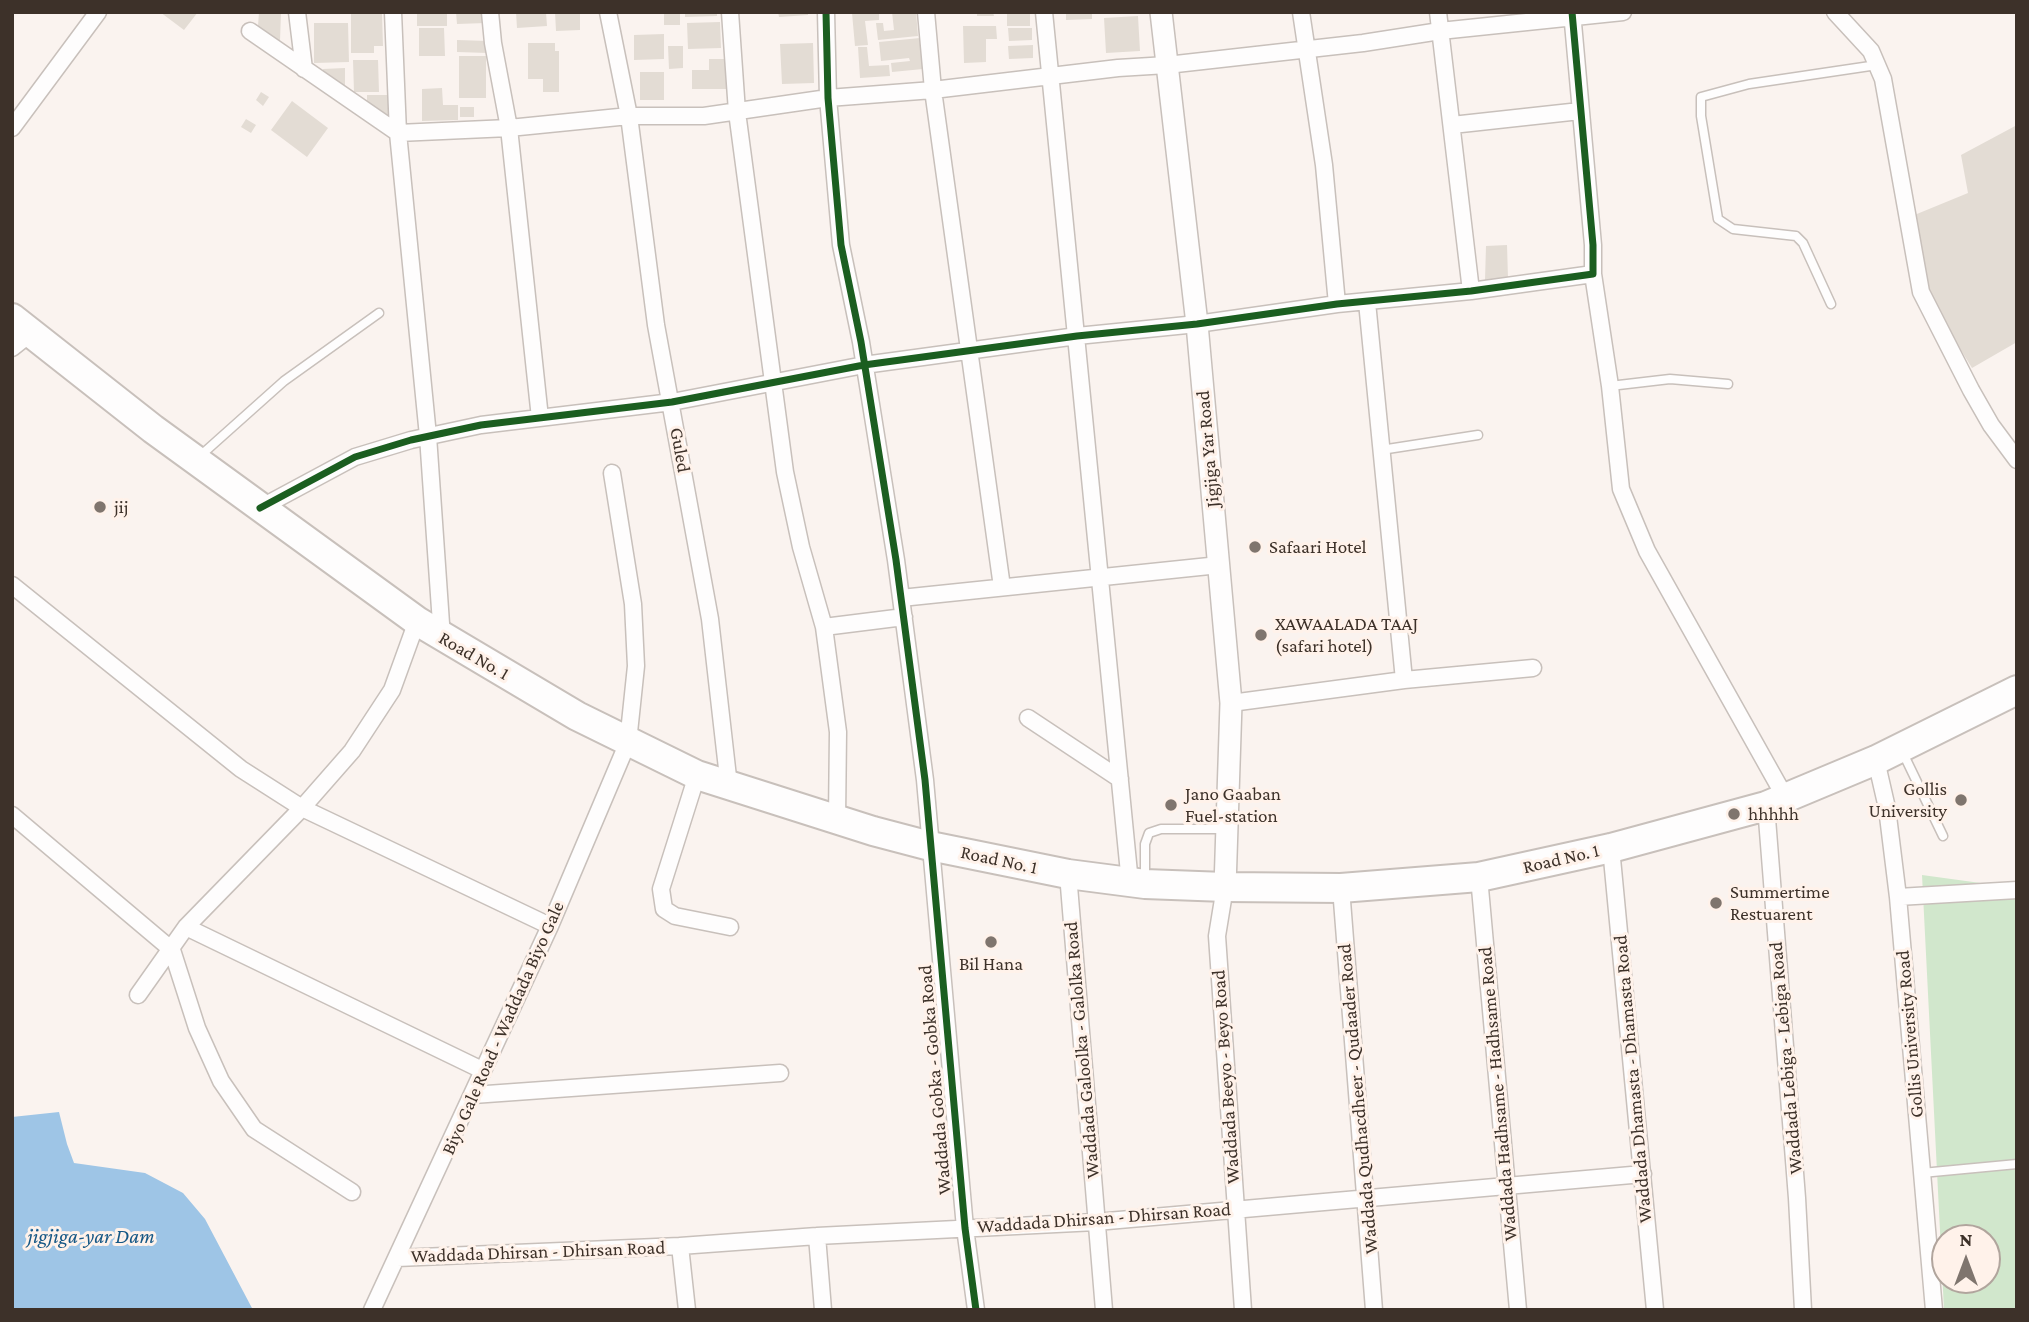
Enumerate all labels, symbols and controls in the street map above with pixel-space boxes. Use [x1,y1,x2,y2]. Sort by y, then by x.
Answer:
street label: Jigjiga Yar Road [1192,389,1224,509]
street label: Guled [665,426,695,474]
place label: jij [114,496,128,518]
marker: jij [92,499,108,515]
place label: Safaari Hotel [1269,536,1367,558]
marker: Safaari Hotel [1247,539,1263,555]
place label: XAWAALADA TAAJ (safari hotel) [1275,613,1418,657]
street label: Road No. 1 [435,627,513,685]
marker: XAWAALADA TAAJ (safari hotel) [1253,627,1269,643]
place label: Gollis University [1869,778,1947,822]
place label: Jano Gaaban Fuel-station [1185,783,1281,827]
marker: Gollis University [1953,792,1969,808]
marker: Jano Gaaban Fuel-station [1163,797,1179,813]
place label: hhhhh [1748,803,1799,825]
marker: hhhhh [1726,806,1742,822]
street label: Road No. 1 [1521,839,1601,879]
street label: Road No. 1 [959,841,1039,879]
place label: Summertime Restuarent [1730,881,1829,925]
marker: Summertime Restuarent [1708,895,1724,911]
street label: Biyo Gale Road - Waddada Biyo Gale [437,898,569,1158]
street label: Waddada Galoolka - Galolka Road [1059,920,1105,1180]
marker: Bil Hana [983,934,999,950]
street label: Waddada Dhamasta - Dhamasta Road [1609,934,1657,1224]
street label: Waddada Lebiga - Lebiga Road [1764,941,1808,1175]
street label: Waddada Qudhacdheer - Qudaader Road [1333,943,1383,1255]
street label: Waddada Hadhsame - Hadhsame Road [1474,946,1522,1242]
street label: Gollis University Road [1891,949,1929,1119]
place label: Bil Hana [959,953,1023,975]
street label: Waddada Gobka - Gobka Road [914,964,956,1196]
street label: Waddada Beeyo - Beyo Road [1207,969,1245,1185]
street label: Waddada Dhirsan - Dhirsan Road [976,1198,1232,1238]
water label: jigjiga-yar Dam [27,1224,155,1250]
north arrow [1931,1224,2001,1294]
text: N [1960,1229,1972,1250]
street label: Waddada Dhirsan - Dhirsan Road [410,1236,666,1268]

